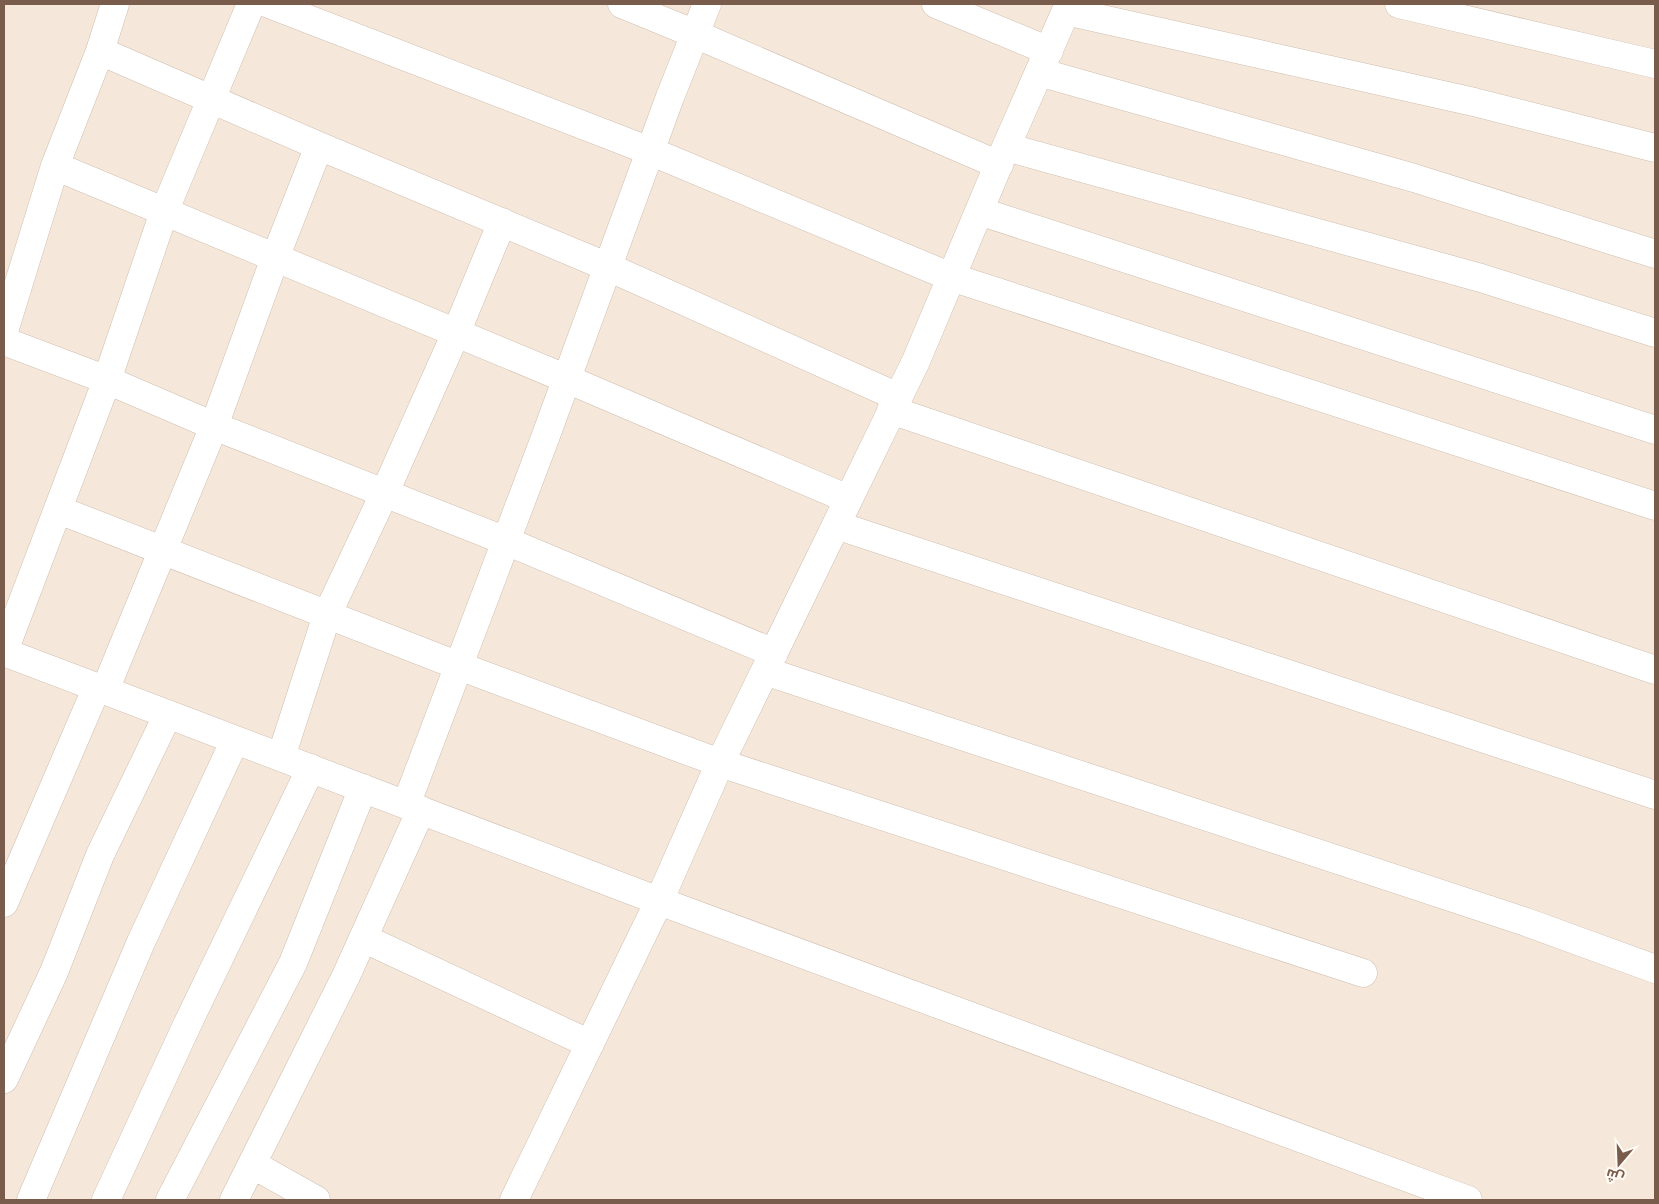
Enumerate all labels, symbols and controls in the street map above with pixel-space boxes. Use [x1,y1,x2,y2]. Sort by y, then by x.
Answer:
north arrow [1594,1139,1644,1189]
text: ش [1604,1165,1626,1187]

